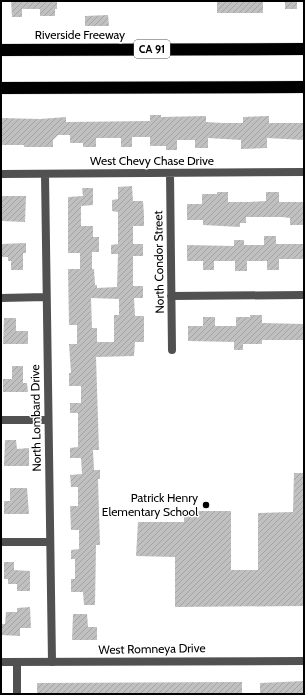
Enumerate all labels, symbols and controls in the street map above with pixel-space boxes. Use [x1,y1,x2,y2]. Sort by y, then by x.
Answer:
street label: Riverside Freeway [35,27,125,42]
road number: CA 91 [134,40,170,58]
street label: West Chevy Chase Drive [90,153,214,168]
street label: North Condor Street [150,210,167,314]
street label: North Lombard Drive [27,364,44,472]
place label: Patrick Henry Elementary School [102,490,198,519]
marker: Patrick Henry Elementary School [201,500,211,510]
street label: West Romneya Drive [98,640,206,657]

